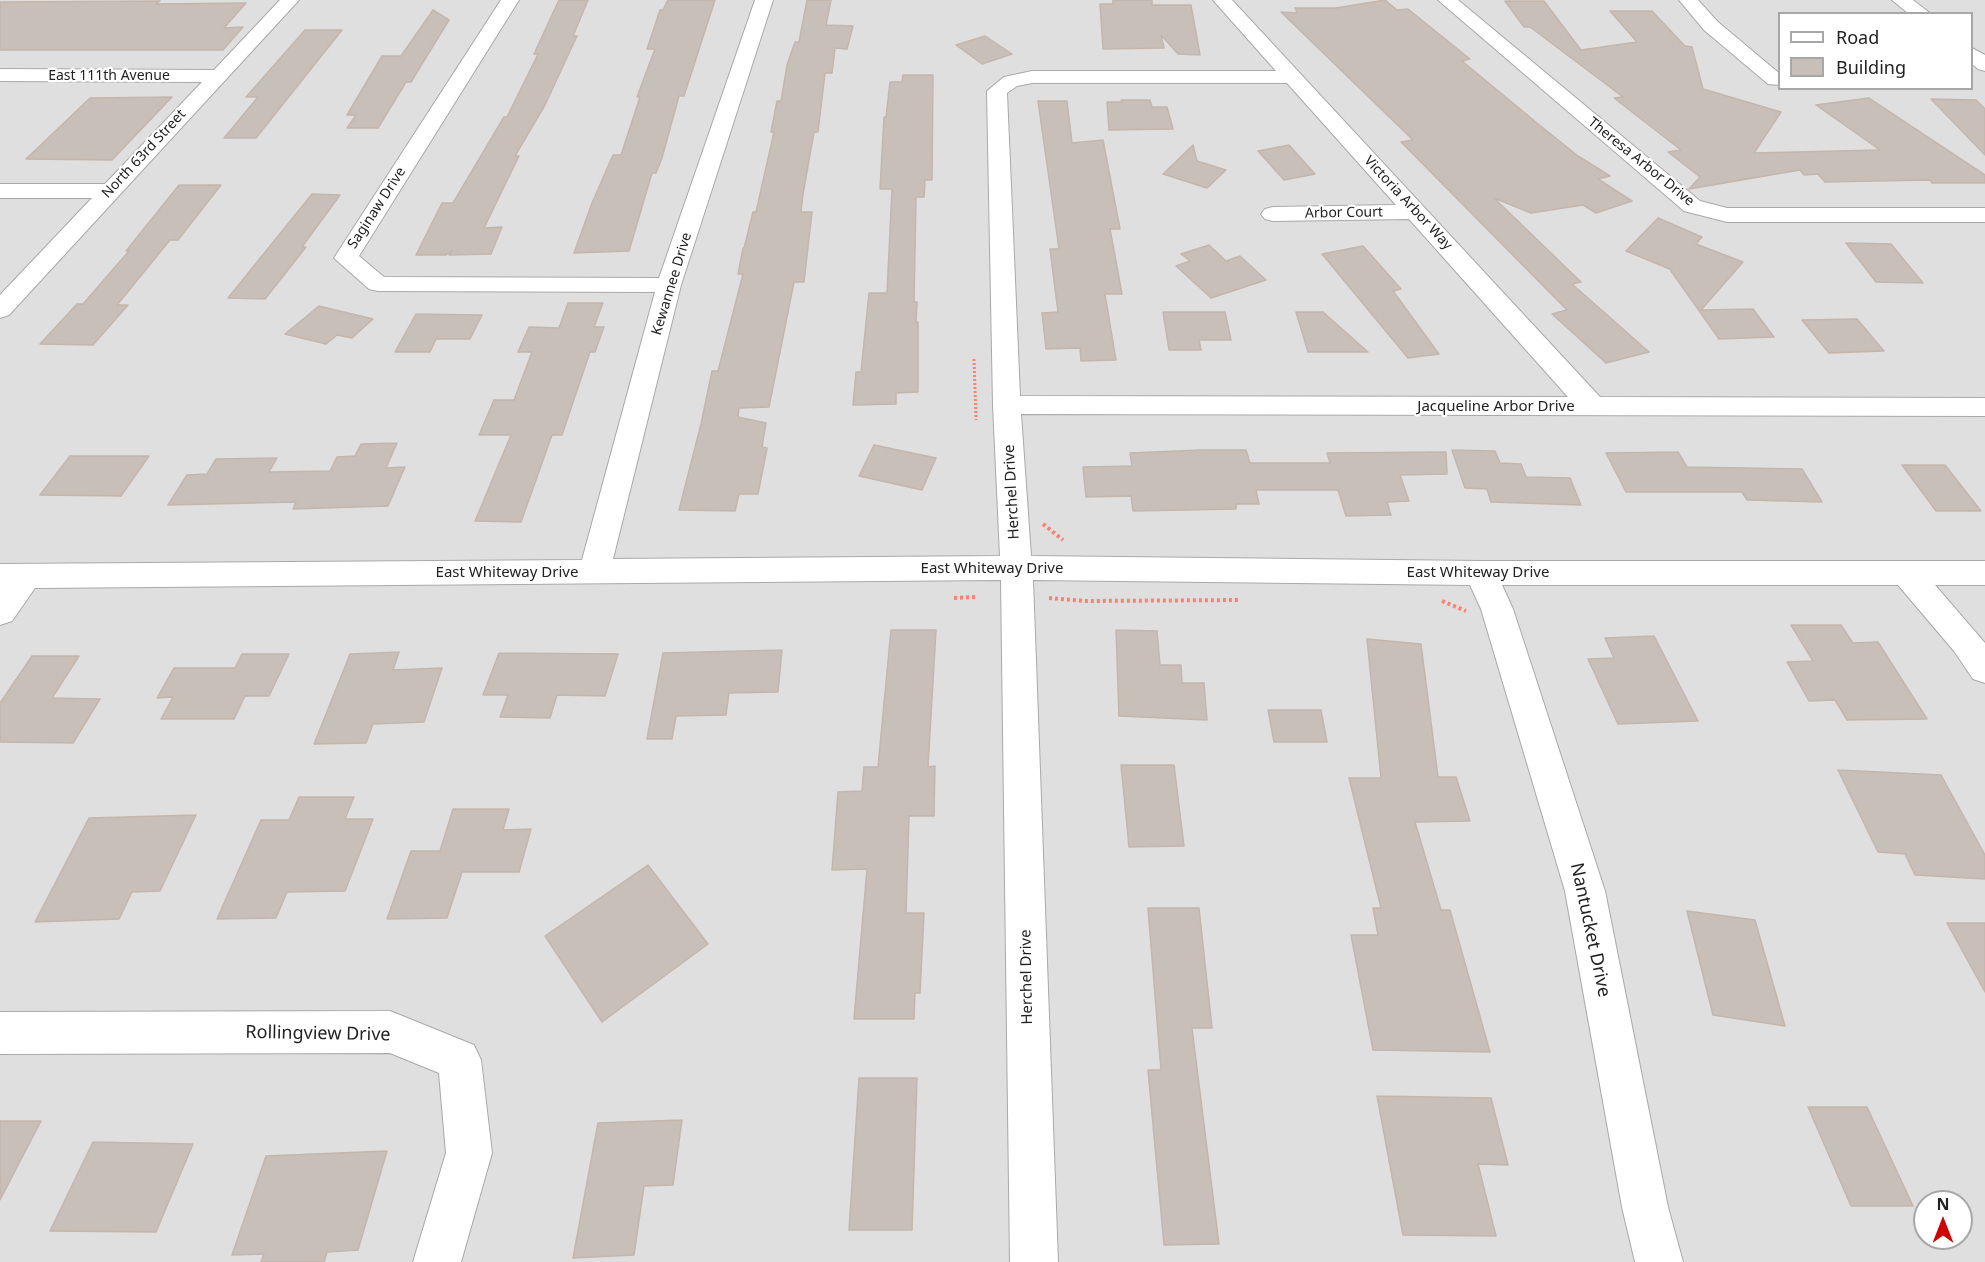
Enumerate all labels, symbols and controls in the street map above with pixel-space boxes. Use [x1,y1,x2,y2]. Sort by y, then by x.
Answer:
legend [1778,12,1973,90]
text: Road [1836,25,1879,49]
text: Building [1836,55,1906,79]
street label: East 111th Avenue [48,68,170,84]
street label: North 63rd Street [99,106,189,202]
street label: Theresa Arbor Drive [1585,114,1697,210]
street label: Victoria Arbor Way [1360,153,1456,253]
street label: Saginaw Drive [344,164,410,252]
street label: Arbor Court [1305,204,1383,222]
street label: Kewannee Drive [648,231,696,337]
street label: Jacqueline Arbor Drive [1417,398,1575,416]
street label: Herchel Drive [1001,444,1023,540]
street label: East Whiteway Drive [921,560,1063,578]
street label: East Whiteway Drive [436,564,578,582]
street label: East Whiteway Drive [1407,564,1549,582]
street label: Nantucket Drive [1565,861,1615,999]
street label: Herchel Drive [1017,929,1037,1025]
street label: Rollingview Drive [245,1022,391,1046]
north arrow [1913,1190,1973,1250]
text: N [1936,1193,1950,1215]

